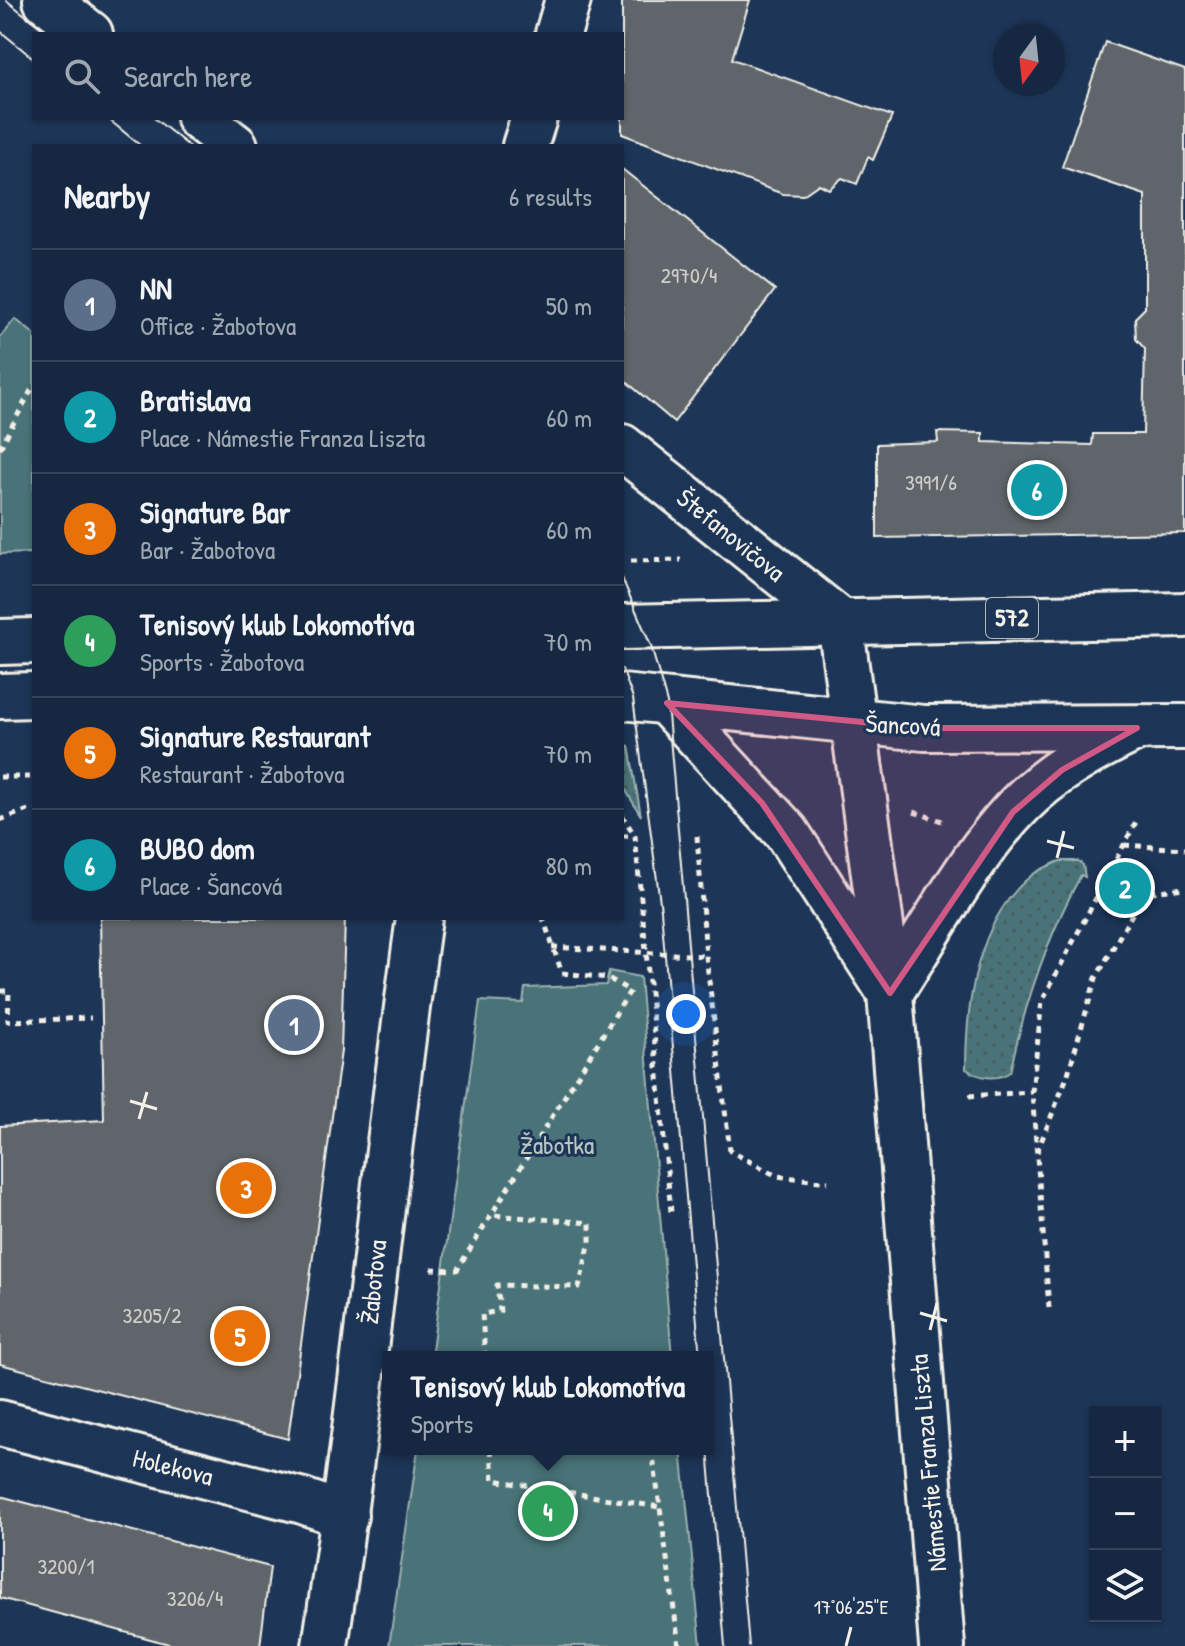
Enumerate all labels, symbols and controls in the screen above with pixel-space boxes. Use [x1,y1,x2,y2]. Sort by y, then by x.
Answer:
north arrow [993,24,1065,96]
search box [32,32,624,120]
icon: search [60,54,104,98]
text: Search here [124,56,252,96]
text: Nearby [64,173,150,219]
text: 6 results [509,179,592,214]
house number: 2970/4 [661,260,717,290]
text: NN [140,268,172,308]
text: 1 [85,288,95,323]
text: 50 m [546,288,592,323]
text: Office · Žabotova [140,308,296,343]
text: Bratislava [140,380,251,420]
text: 2 [84,400,96,435]
text: 60 m [546,400,592,435]
text: Place · Námestie Franza Liszta [140,420,425,455]
pin: 6 [1011,460,1063,520]
house number: 3991/6 [905,467,957,497]
street label: Štefanovičova [670,480,793,589]
text: Signature Bar [140,492,290,532]
text: 3 [84,512,96,547]
text: 60 m [546,512,592,547]
text: Bar · Žabotova [140,532,275,567]
road number: 572 [986,598,1038,638]
text: Tenisový klub Lokomotíva [140,604,414,644]
text: 4 [85,624,95,659]
text: 70 m [544,624,592,659]
text: Sports · Žabotova [140,644,304,679]
street label: Šancová [865,705,941,744]
text: Signature Restaurant [140,716,370,756]
text: 5 [85,736,96,771]
text: 70 m [544,736,592,771]
text: Restaurant · Žabotova [140,756,344,791]
text: BUBO dom [140,828,255,868]
text: 6 [85,848,95,883]
text: 80 m [545,848,592,883]
pin: 2 [1099,858,1151,918]
text: Place · Šancová [140,868,282,903]
your location [666,994,706,1034]
pin: 1 [268,995,320,1055]
park label: Žabotka [520,1127,594,1162]
pin: 3 [220,1158,272,1218]
street label: Žabotova [351,1238,394,1326]
house number: 3205/2 [123,1300,182,1330]
pin: 5 [214,1306,266,1366]
popup [382,1351,714,1455]
street label: Námestie Franza Liszta [901,1353,954,1573]
text: Tenisový klub Lokomotíva [411,1366,685,1406]
text: Sports [411,1406,473,1441]
map controls [1089,1406,1161,1622]
button: + [1089,1406,1161,1478]
street label: Holekova [129,1440,217,1493]
button: − [1089,1478,1161,1550]
pin: 4 [522,1481,574,1541]
button: layers [1089,1550,1161,1622]
house number: 3200/1 [37,1551,95,1581]
house number: 3206/4 [167,1583,223,1613]
text: 17°06'25"E [814,1593,889,1620]

